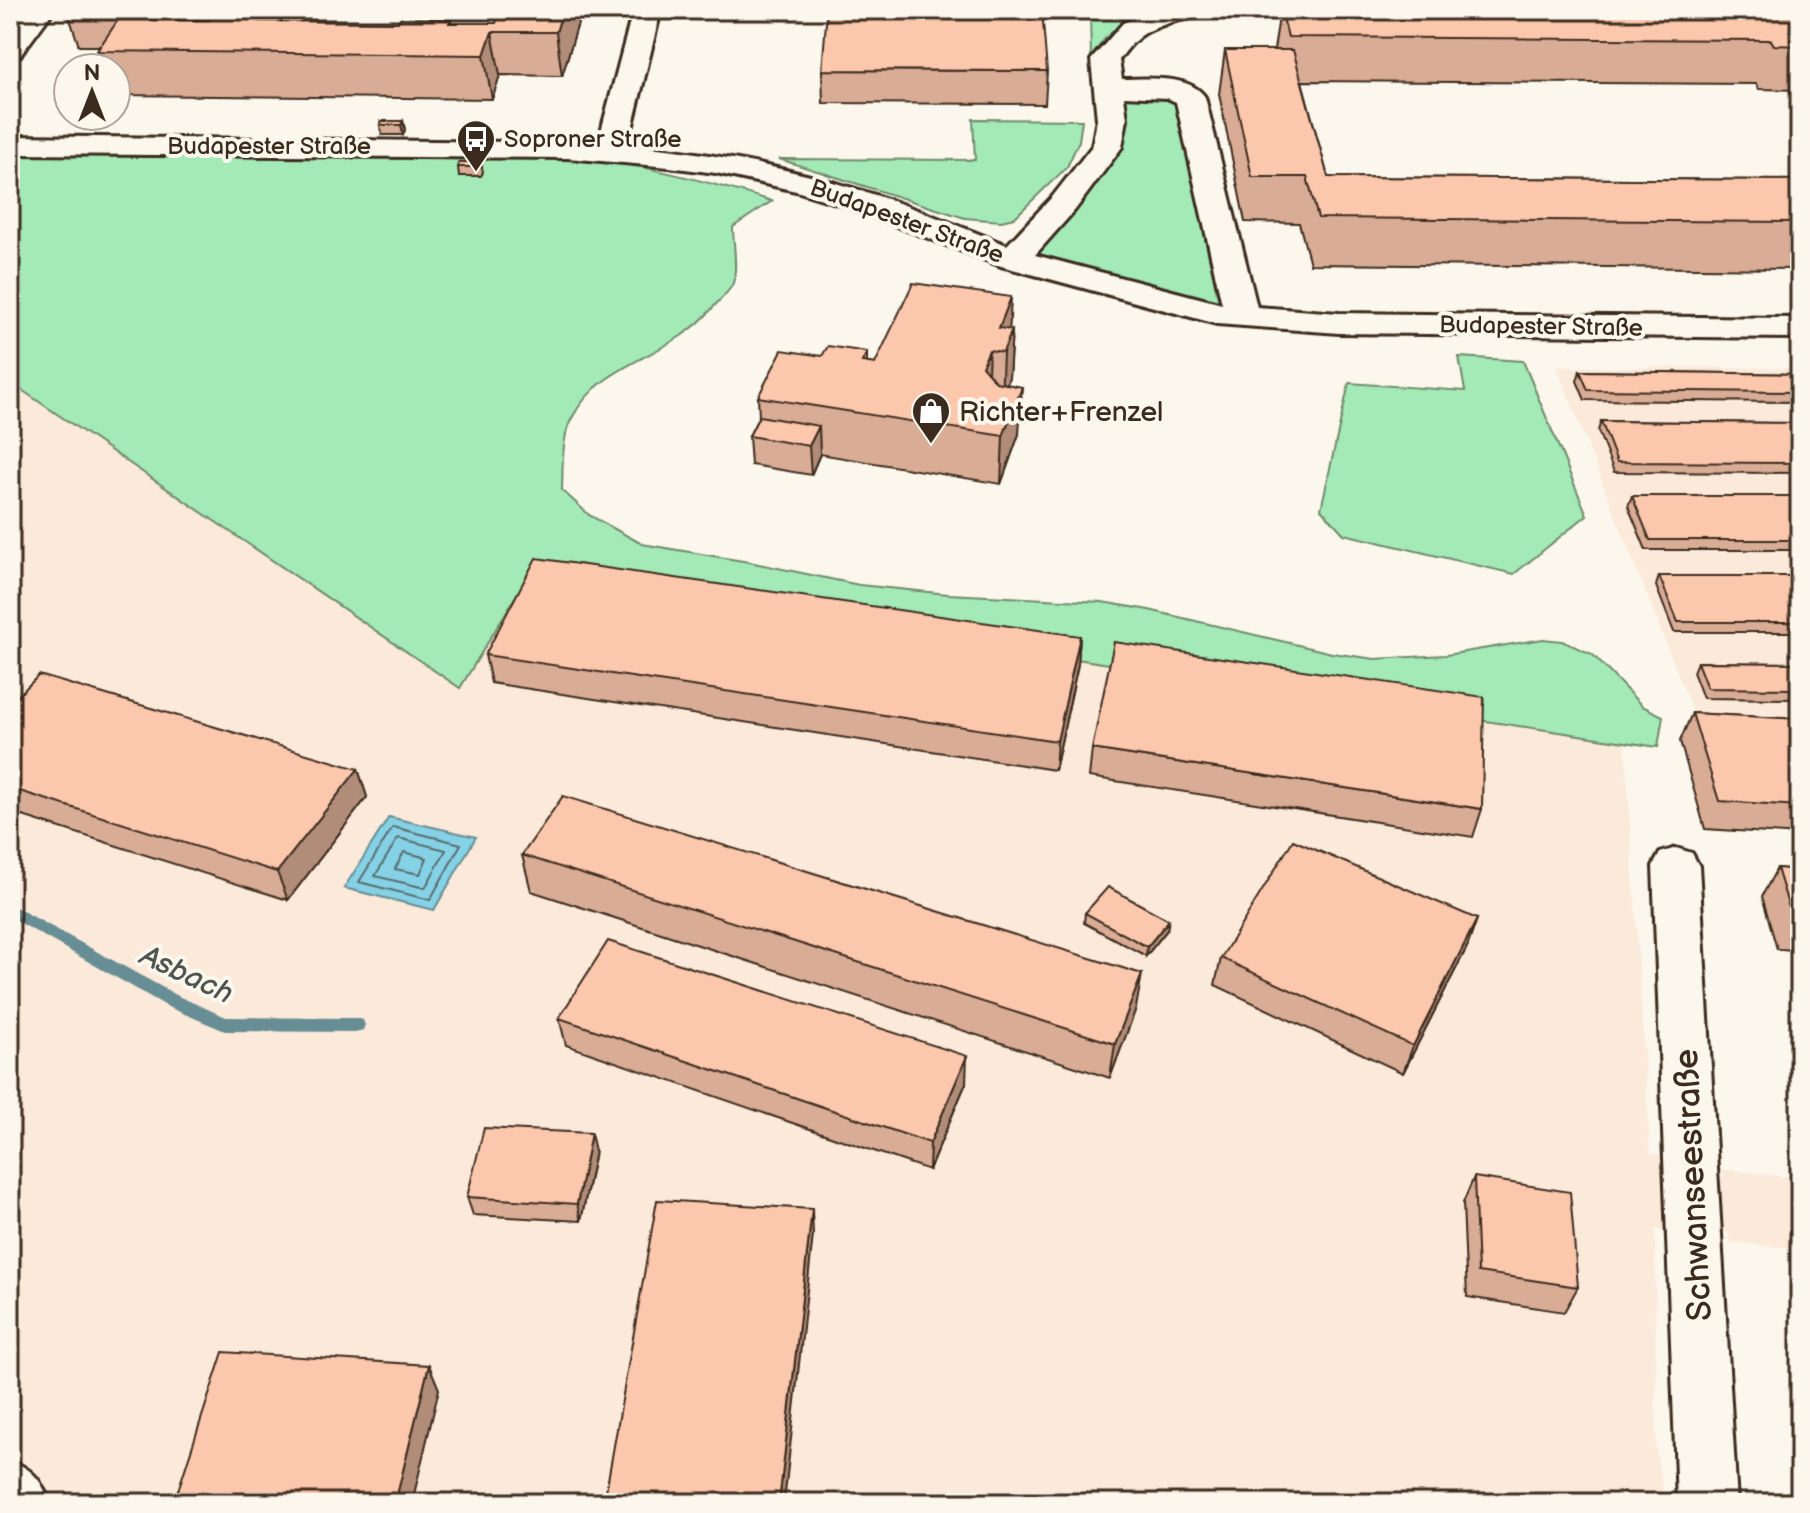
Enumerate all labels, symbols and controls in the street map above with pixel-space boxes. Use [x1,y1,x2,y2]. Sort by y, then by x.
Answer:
north arrow [52,52,132,132]
text: N [84,60,100,87]
bus stop icon: Soproner Straße [455,118,497,173]
place label: Soproner Straße [504,125,682,154]
street label: Budapester Straße [167,132,371,161]
street label: Budapester Straße [806,173,1008,270]
street label: Budapester Straße [1439,310,1643,343]
shop icon: Richter+Frenzel [910,390,952,445]
place label: Richter+Frenzel [959,396,1163,429]
water label: Asbach [133,937,239,1012]
street label: Schwanseestraße [1666,1048,1721,1322]

